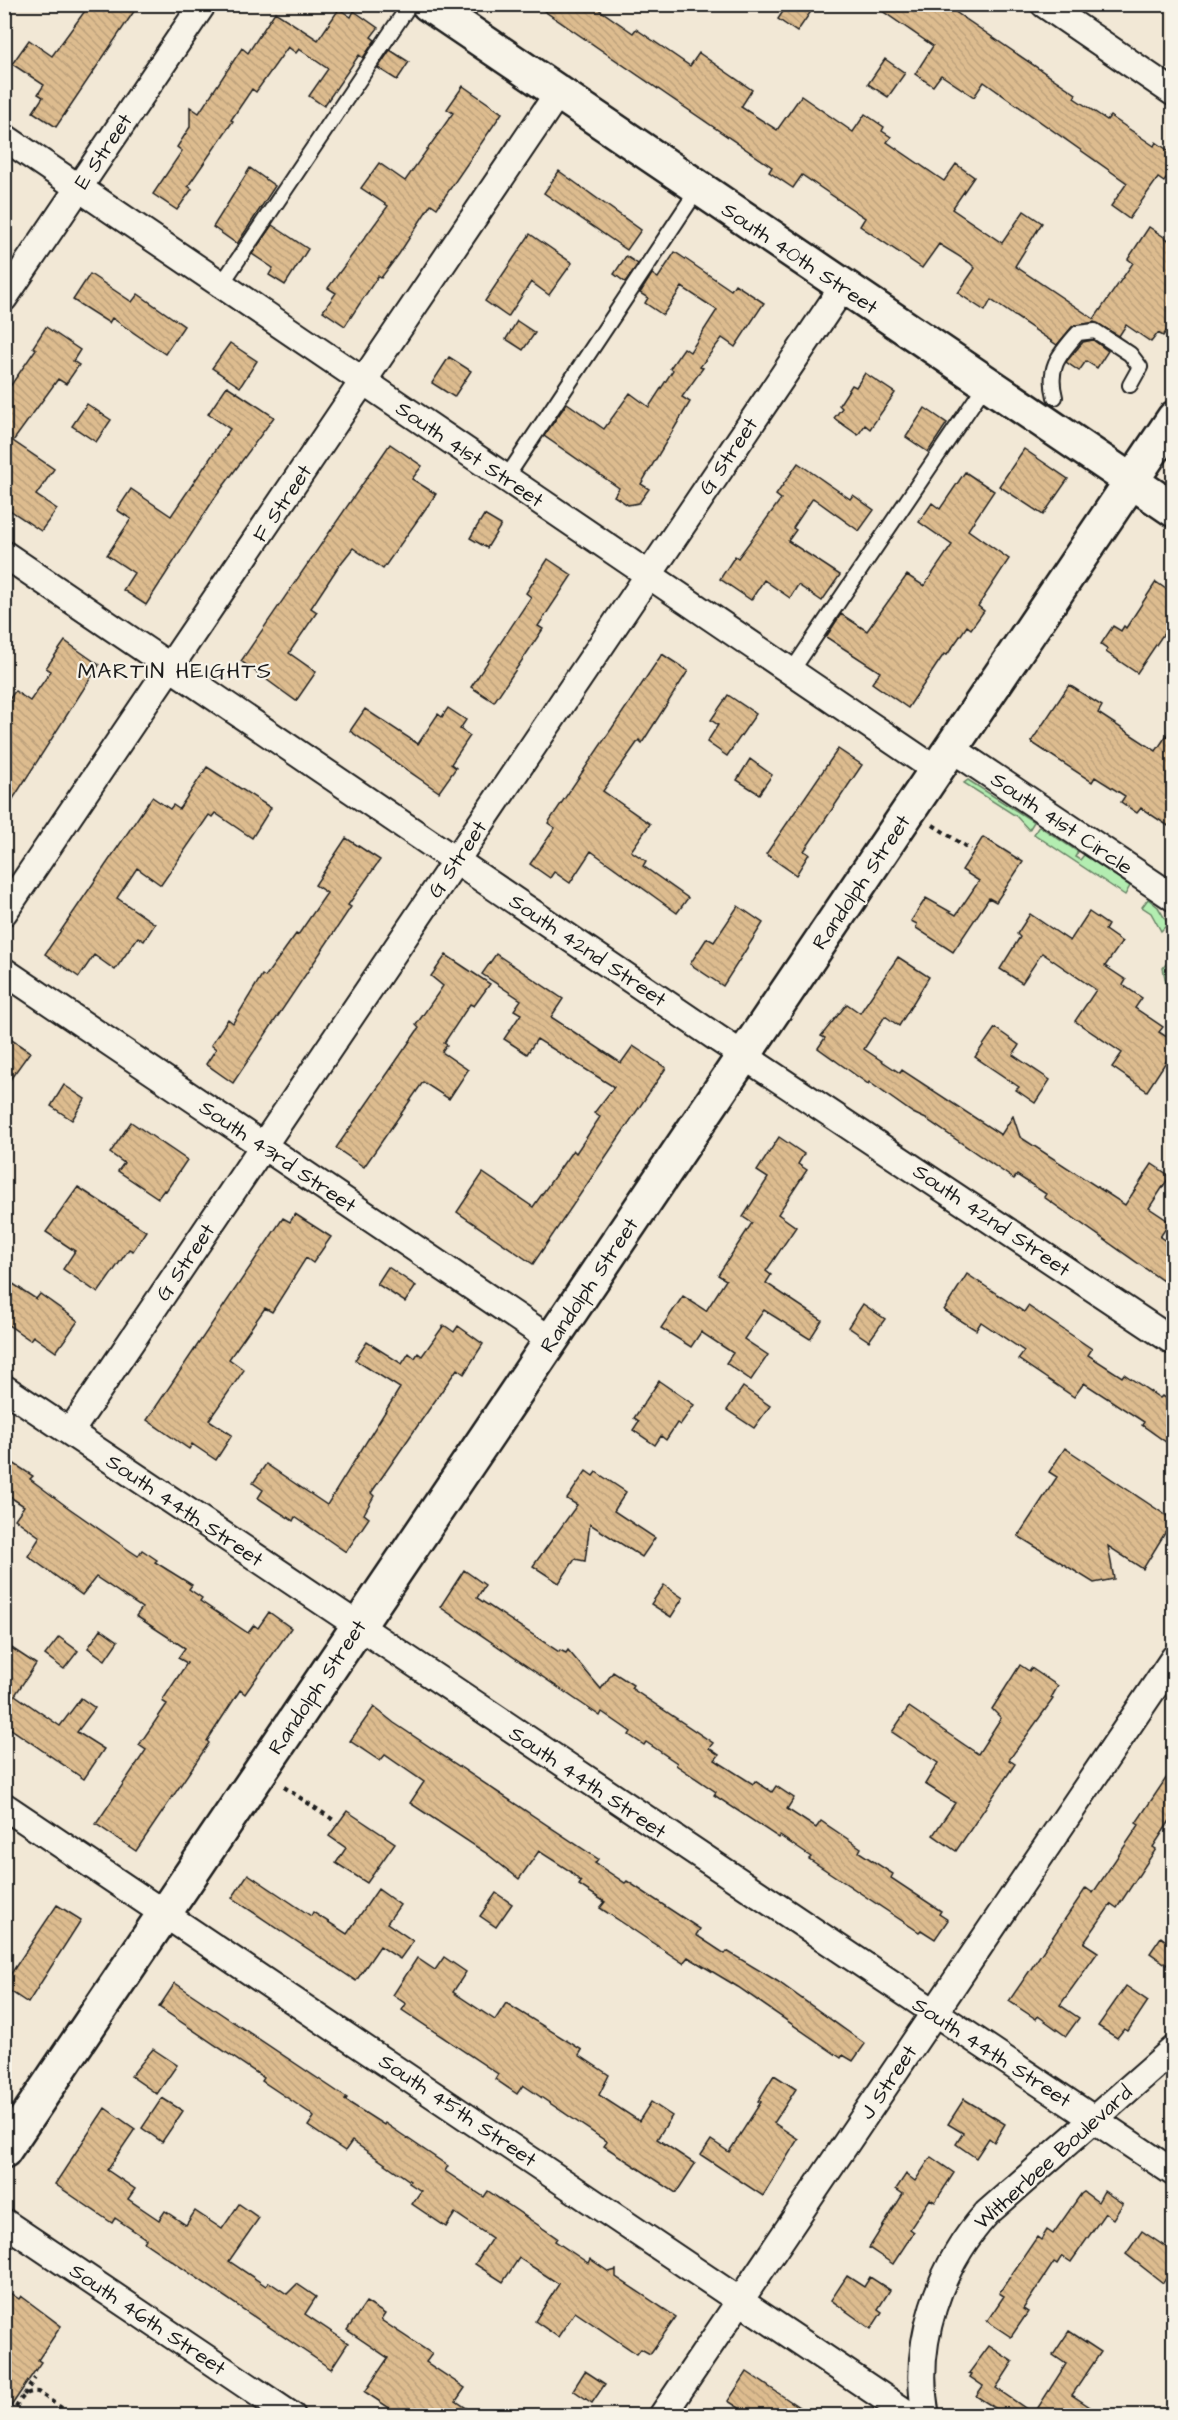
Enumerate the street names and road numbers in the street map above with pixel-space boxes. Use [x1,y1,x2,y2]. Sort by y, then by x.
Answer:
street label: E Street [67,107,140,195]
street label: South 40th Street [716,195,884,322]
street label: South 41st Street [390,394,550,515]
street label: G Street [692,411,765,501]
street label: F Street [246,458,319,548]
street label: South 41st Circle [985,765,1138,882]
street label: Randolph Street [805,809,919,956]
street label: G Street [421,814,494,904]
street label: South 42nd Street [503,887,673,1014]
street label: South 43rd Street [193,1093,362,1220]
street label: South 42nd Street [907,1157,1077,1284]
street label: Randolph Street [533,1212,647,1359]
street label: G Street [149,1217,222,1307]
street label: South 44th Street [100,1447,269,1574]
street label: Randolph Street [261,1614,375,1761]
street label: South 44th Street [503,1719,672,1846]
street label: South 44th Street [907,1990,1077,2115]
street label: J Street [853,2039,924,2125]
street label: South 45th Street [373,2047,543,2174]
street label: Witherbee Boulevard [968,2078,1139,2236]
street label: South 46th Street [64,2256,232,2383]

